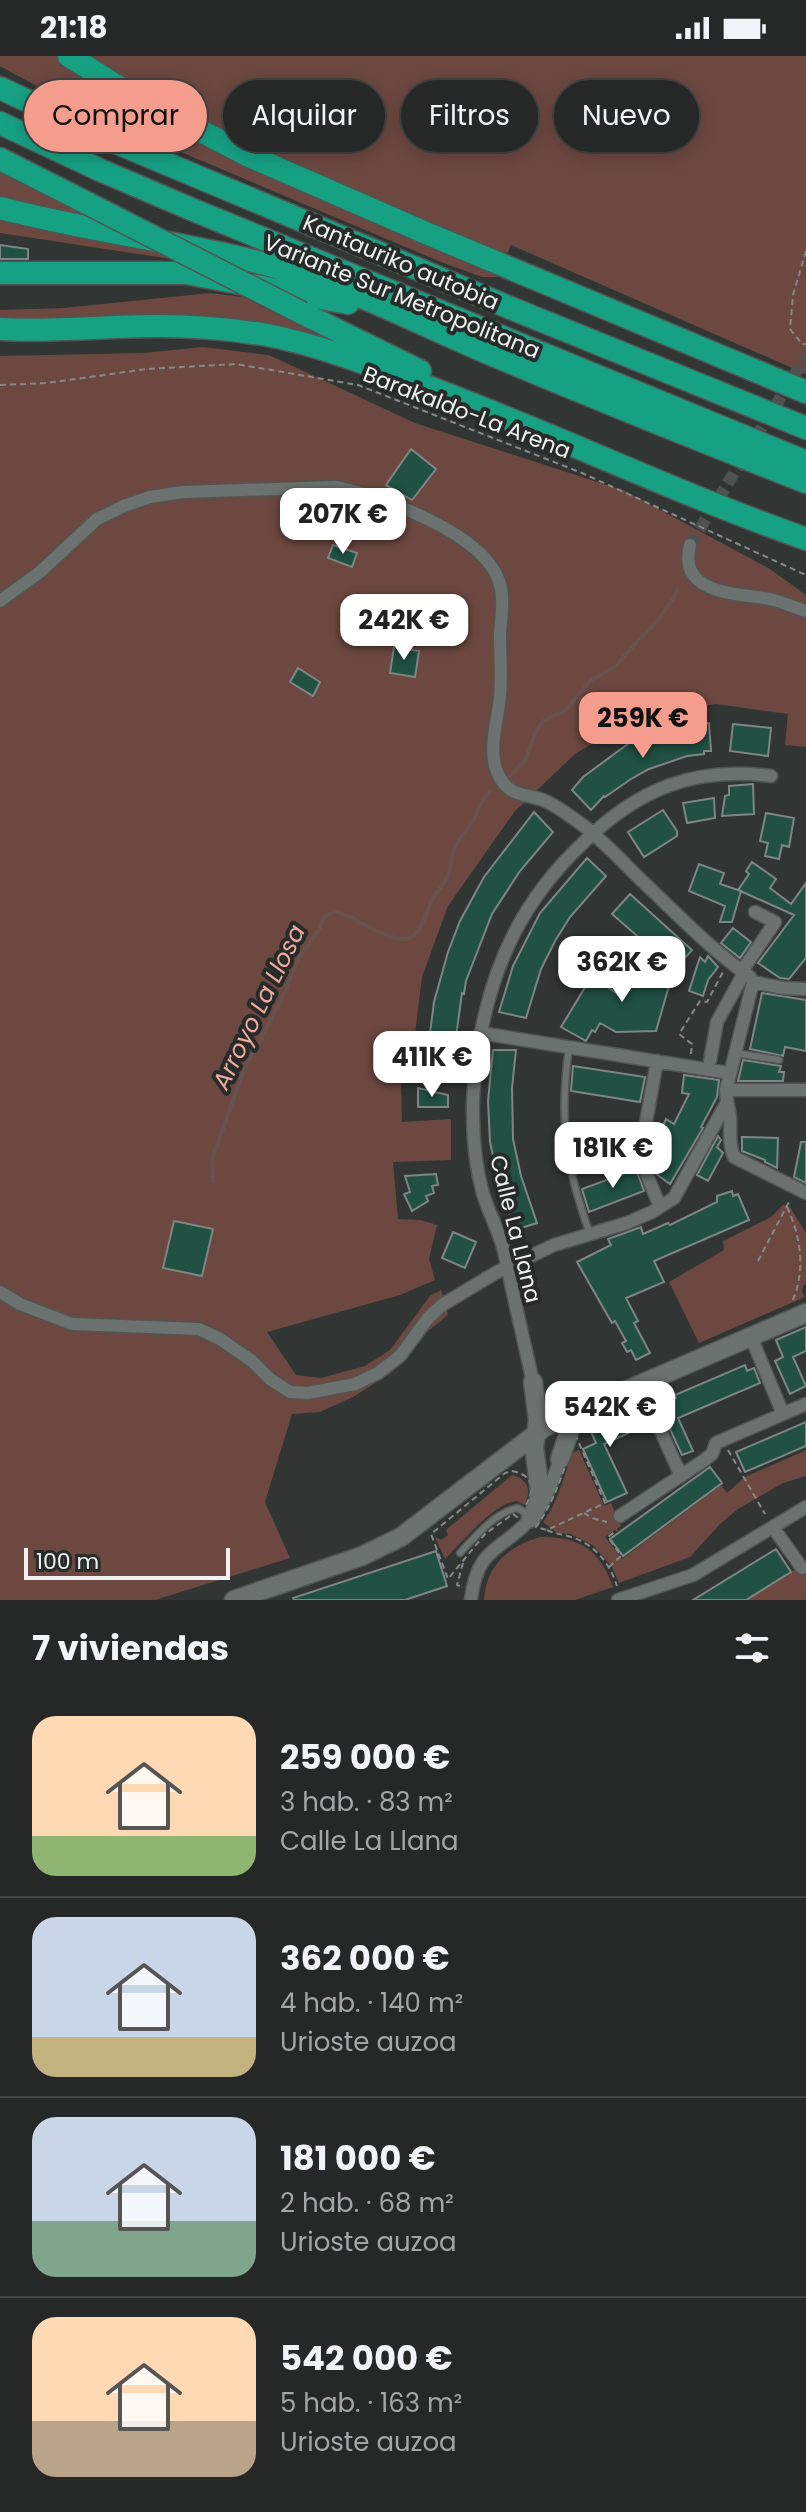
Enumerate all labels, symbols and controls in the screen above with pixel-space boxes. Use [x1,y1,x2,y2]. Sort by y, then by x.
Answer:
text: 21:18 [40,6,108,49]
chip: Comprar [24,80,207,152]
chip: Alquilar [223,80,385,152]
chip: Filtros [401,80,538,152]
chip: Nuevo [554,80,699,152]
street label: Kantauriko autobia [298,207,504,318]
street label: Variante Sur Metropolitana [259,227,545,366]
street label: Barakaldo-La Arena [359,359,575,466]
pin: 207K € [278,488,408,556]
text: 207K € [298,496,388,532]
pin: 242K € [339,594,469,662]
text: 242K € [358,602,450,638]
pin: 259K € [578,692,708,760]
text: 259K € [597,700,689,736]
water label: Arroyo La Llosa [204,919,313,1096]
pin: 362K € [557,936,687,1004]
text: 362K € [576,944,668,980]
pin: 411K € [367,1031,497,1099]
text: 411K € [391,1039,473,1075]
pin: 181K € [548,1122,678,1190]
text: 181K € [573,1130,653,1166]
street label: Calle La Llana [482,1152,549,1306]
pin: 542K € [545,1381,675,1449]
text: 542K € [563,1389,657,1425]
scale bar [24,1544,230,1580]
text: 100 m [36,1546,99,1577]
text: 7 viviendas [32,1624,229,1672]
icon: filters [730,1626,774,1670]
text: 259 000 € [280,1733,450,1781]
icon: home [96,1748,192,1844]
text: 3 hab. · 83 m² [280,1784,453,1820]
text: Calle La Llana [280,1823,459,1859]
text: 362 000 € [280,1934,450,1982]
icon: home [96,1949,192,2045]
text: 4 hab. · 140 m² [280,1985,463,2021]
text: Urioste auzoa [280,2024,457,2060]
text: 181 000 € [280,2134,436,2182]
icon: home [96,2149,192,2245]
text: 2 hab. · 68 m² [280,2185,454,2221]
text: Urioste auzoa [280,2224,457,2260]
text: 542 000 € [280,2334,453,2382]
icon: home [96,2349,192,2445]
text: 5 hab. · 163 m² [280,2385,462,2421]
text: Urioste auzoa [280,2424,457,2460]

